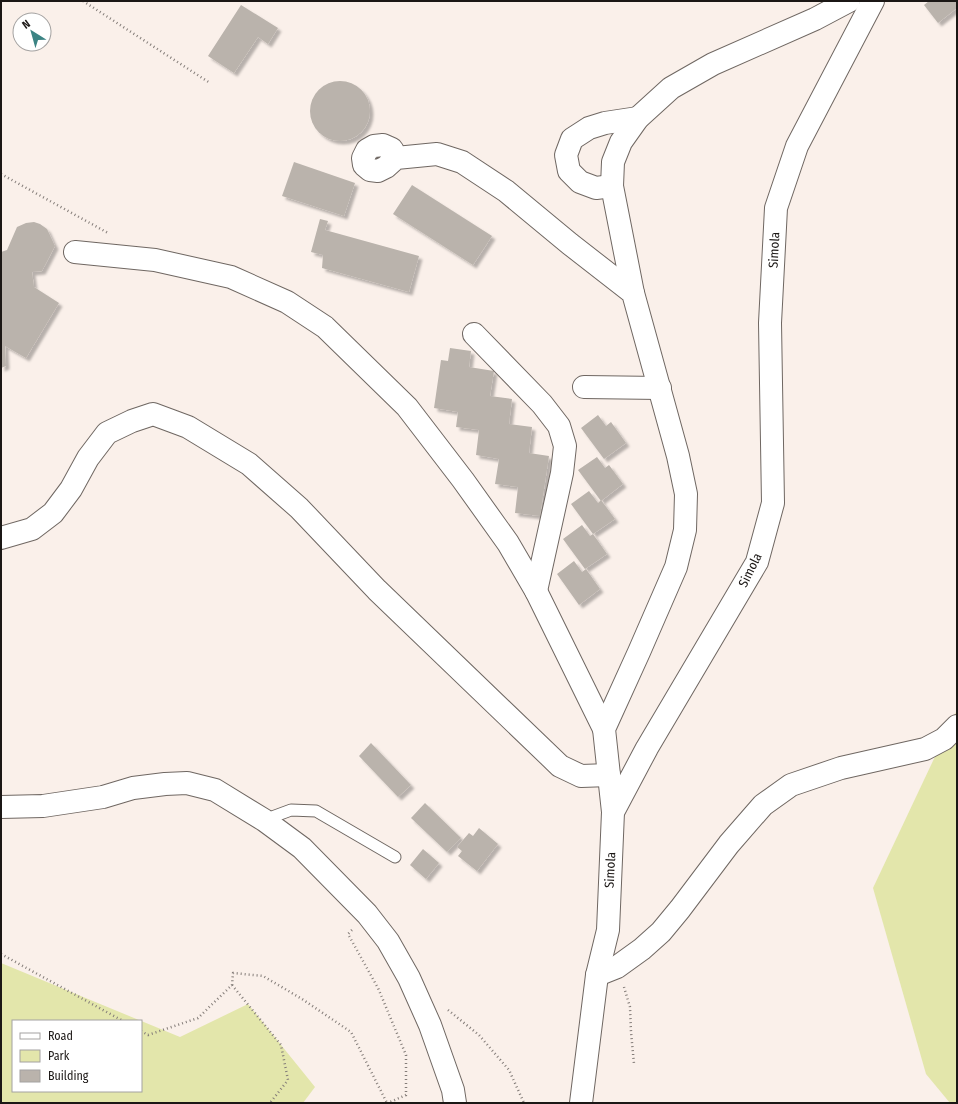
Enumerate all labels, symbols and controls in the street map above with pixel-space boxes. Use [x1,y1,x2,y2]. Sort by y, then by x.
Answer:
north arrow [12,12,52,52]
text: N [20,17,33,32]
street label: Simola [766,231,782,269]
street label: Simola [735,550,765,590]
street label: Simola [602,851,618,889]
legend [12,1020,142,1092]
text: Road [48,1029,73,1043]
text: Park [48,1049,70,1063]
text: Building [48,1069,89,1083]

